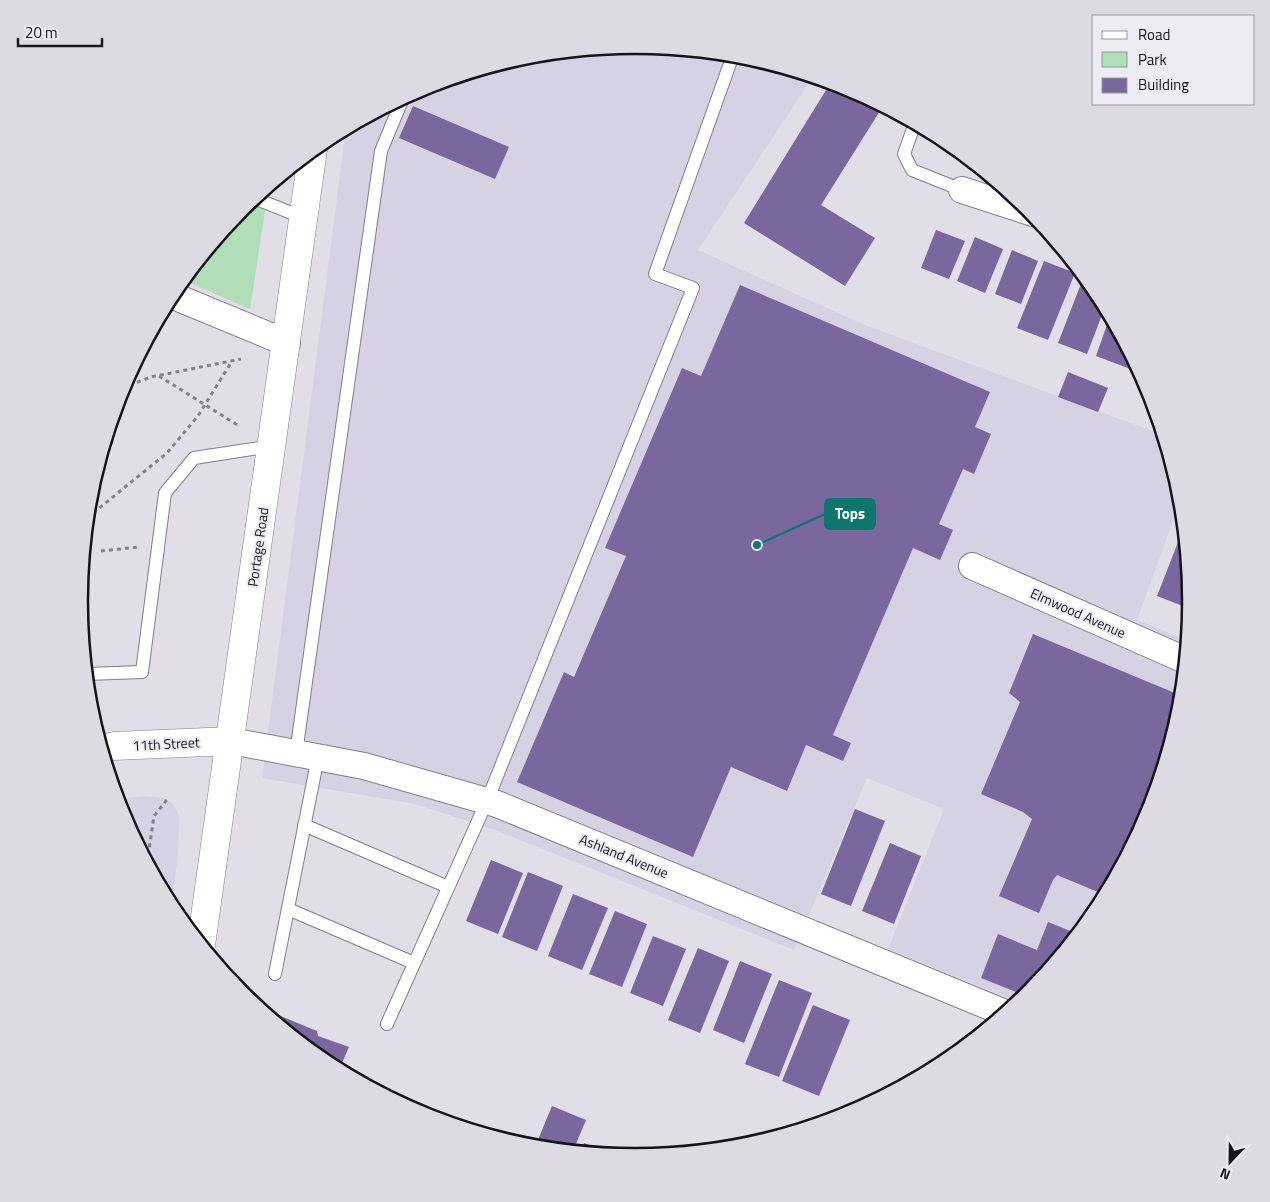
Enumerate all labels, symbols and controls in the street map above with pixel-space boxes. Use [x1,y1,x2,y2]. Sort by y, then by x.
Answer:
scale bar [18,15,101,47]
legend [1092,15,1255,105]
text: 20 m [25,21,58,44]
text: Road [1138,23,1170,46]
text: Park [1138,48,1167,71]
text: Building [1138,73,1189,96]
callout: Tops [825,499,875,529]
text: Tops [835,502,865,525]
street label: Portage Road [242,506,273,588]
street label: Elmwood Avenue [1027,582,1129,643]
street label: 11th Street [132,731,200,756]
street label: Ashland Avenue [576,828,672,883]
north arrow [1205,1137,1255,1187]
text: N [1217,1163,1233,1186]

